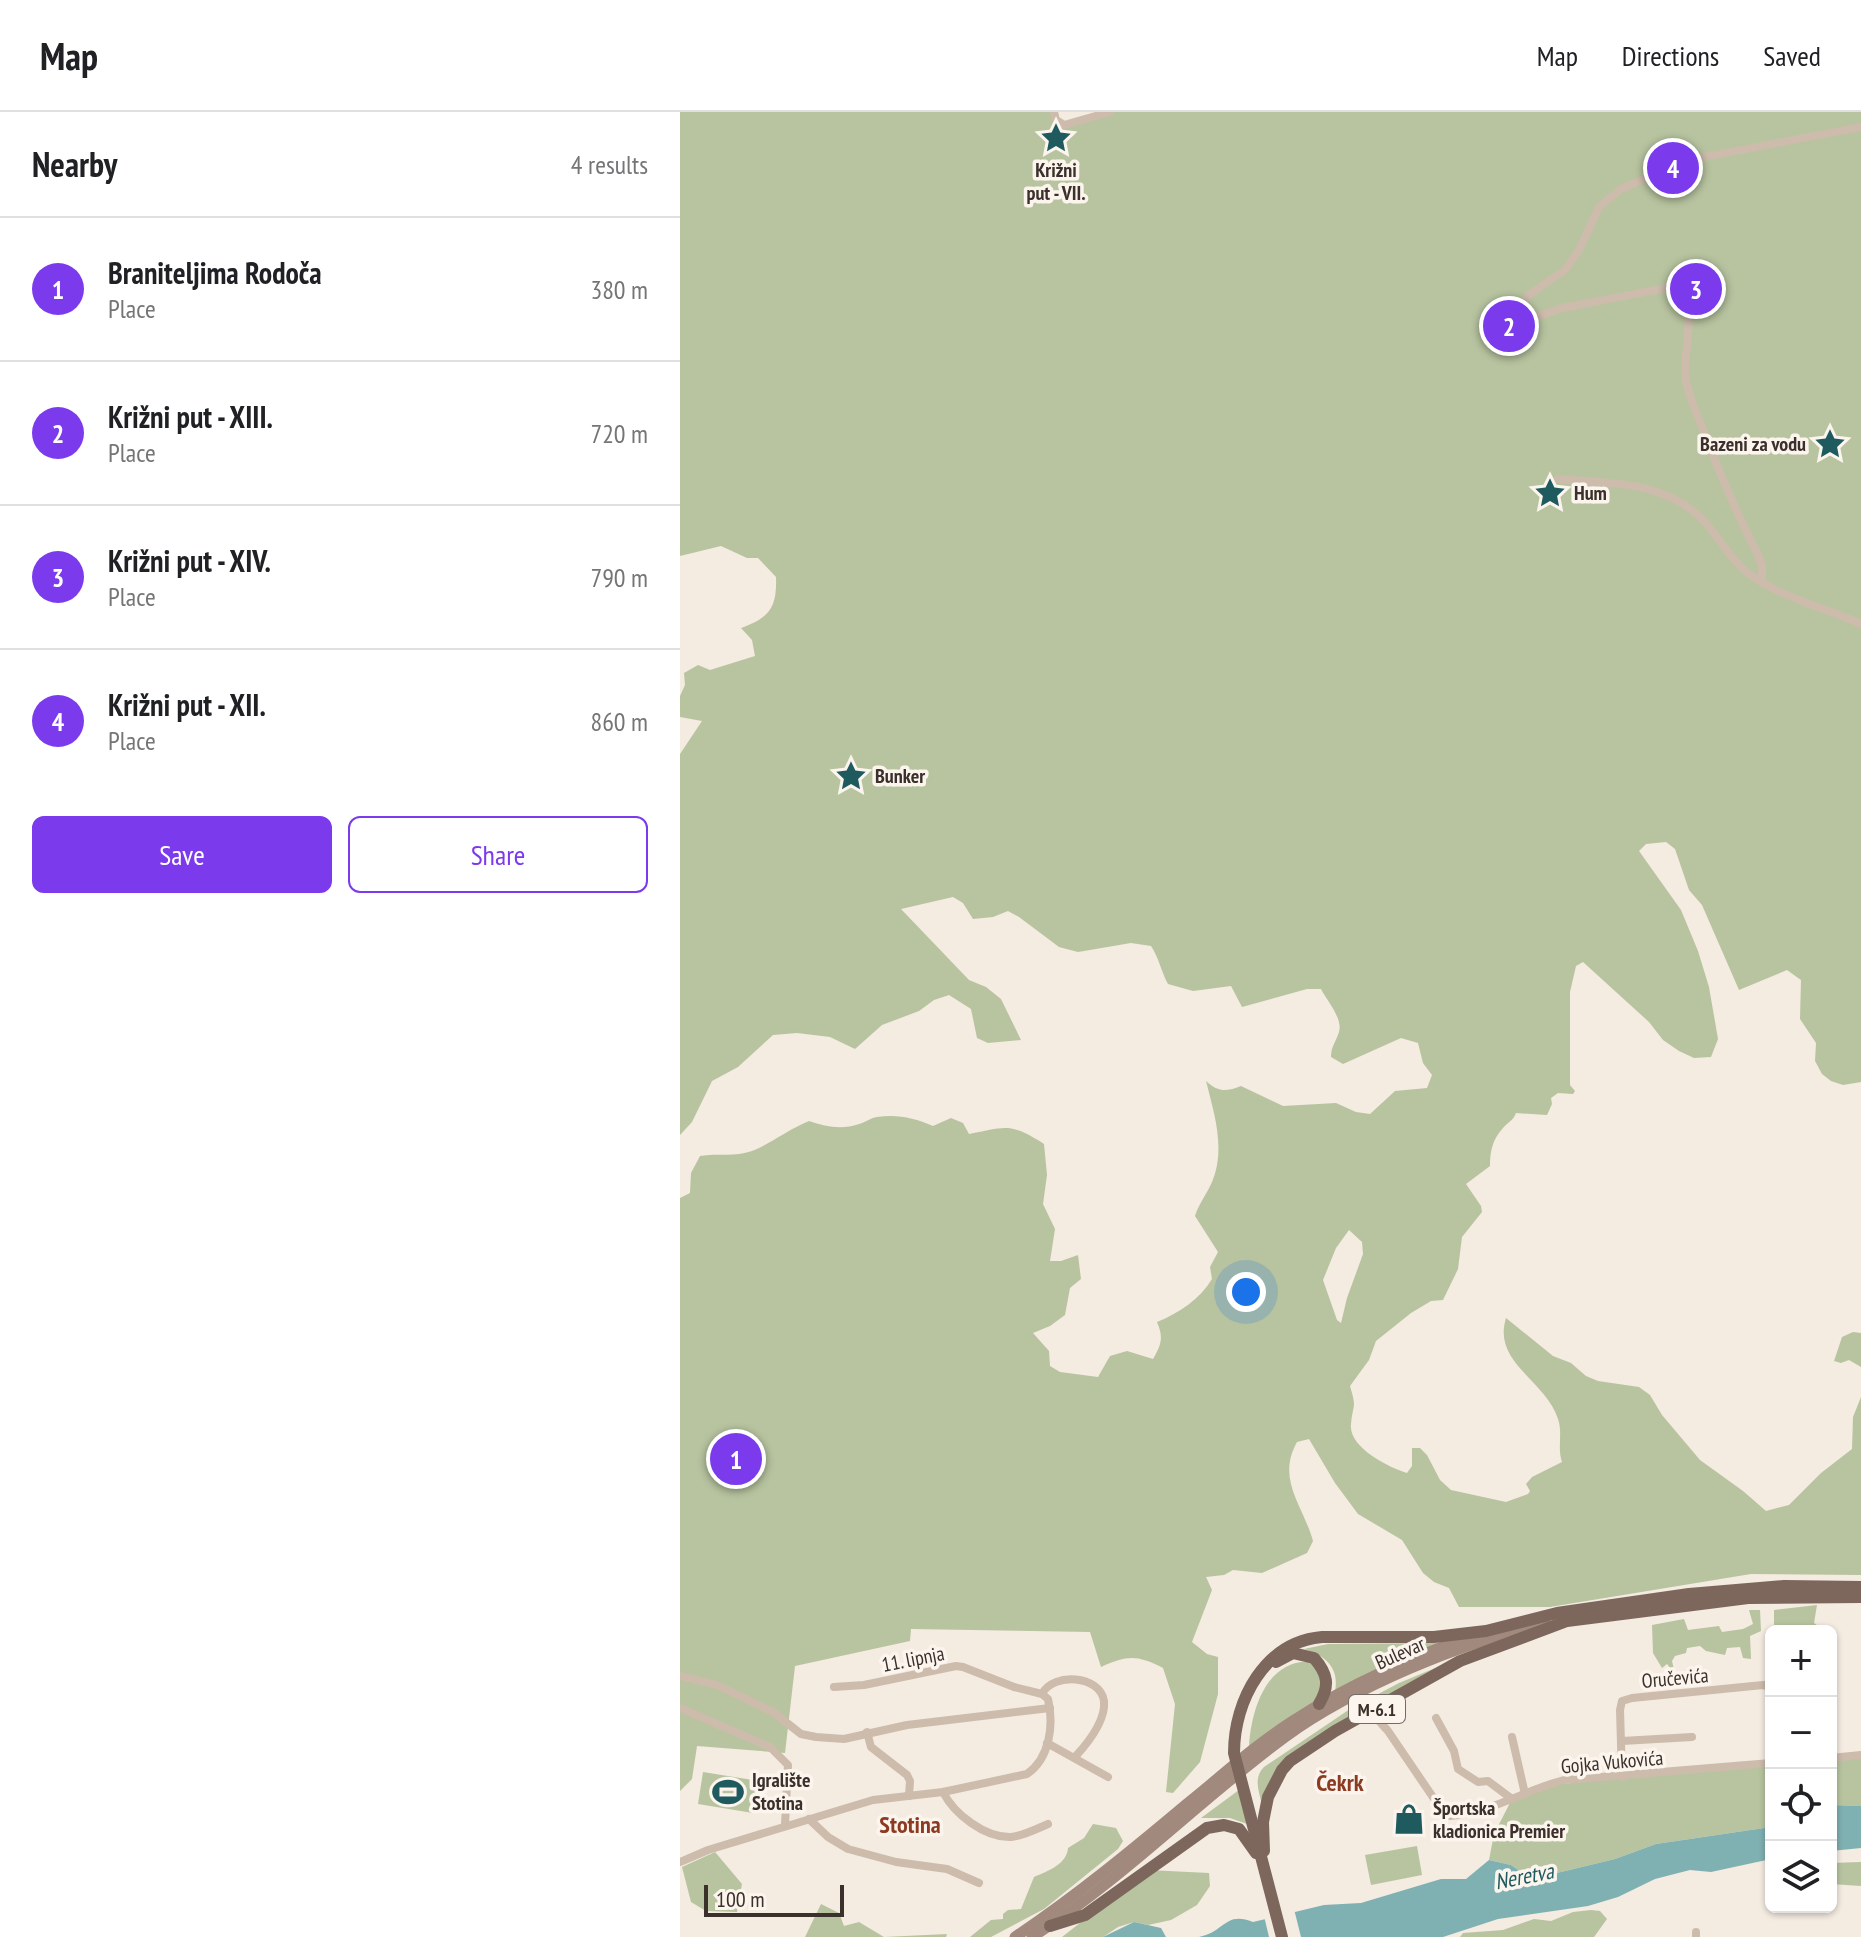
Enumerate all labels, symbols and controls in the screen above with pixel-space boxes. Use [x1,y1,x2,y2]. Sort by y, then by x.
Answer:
text: Map [40,31,98,80]
text: Map [1537,37,1578,74]
text: Directions [1622,37,1719,74]
text: Saved [1763,37,1821,74]
place icon: Križni put - VII. [1039,121,1073,155]
pin: 4 [1647,138,1699,198]
text: Nearby [32,142,117,186]
text: 4 results [571,148,648,181]
place label: Križni put - VII. [1026,157,1086,206]
text: Braniteljima Rodoča [108,253,322,292]
pin: 3 [1670,259,1722,319]
text: 1 [52,273,64,306]
text: 380 m [590,273,648,306]
text: Place [108,292,156,325]
pin: 2 [1483,296,1535,356]
text: Križni put - XIII. [108,397,273,436]
text: 2 [52,417,64,450]
text: 720 m [590,417,648,450]
place icon: Bazeni za vodu [1813,427,1847,461]
place label: Bazeni za vodu [1700,431,1806,457]
text: Place [108,436,156,469]
place icon: Hum [1533,476,1567,510]
place label: Hum [1574,480,1607,506]
text: Križni put - XIV. [108,541,271,580]
text: 3 [52,561,64,594]
text: 790 m [590,561,648,594]
text: Place [108,580,156,613]
text: Križni put - XII. [108,685,266,724]
text: 4 [52,705,64,738]
text: 860 m [590,705,648,738]
text: Place [108,724,156,757]
place icon: Bunker [834,759,868,793]
place label: Bunker [875,763,925,789]
button: Save [32,816,332,893]
button: Share [348,816,648,893]
your location [1226,1272,1266,1312]
pin: 1 [710,1429,762,1489]
map controls [1765,1625,1837,1913]
button: + [1765,1625,1837,1697]
street label: Bulevar [1371,1630,1429,1675]
street label: 11. lipnja [879,1640,947,1678]
street label: Oručevića [1640,1662,1710,1694]
road number: M-6.1 [1349,1695,1405,1723]
button: − [1765,1697,1837,1769]
street label: Gojka Vukovića [1560,1745,1664,1779]
place label: Igralište Stotina [752,1767,810,1816]
district label: Čekrk [1316,1767,1364,1798]
button: locate [1765,1769,1837,1841]
sports icon: Igralište Stotina [711,1775,745,1809]
place label: Športska kladionica Premier [1433,1795,1565,1844]
shop icon: Športska kladionica Premier [1392,1802,1426,1836]
district label: Stotina [879,1809,941,1840]
button: layers [1765,1841,1837,1913]
water label: Neretva [1492,1856,1557,1895]
scale bar [704,1881,844,1917]
text: 100 m [716,1885,765,1913]

